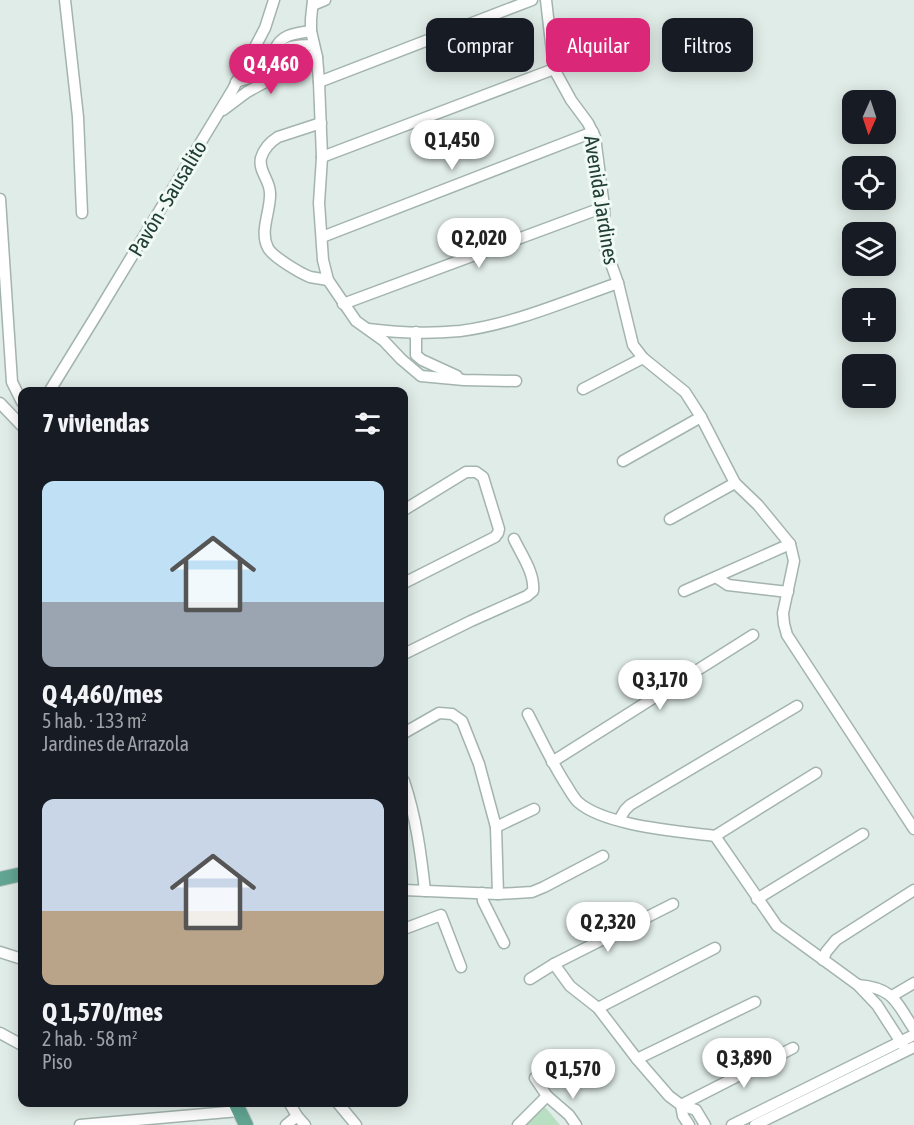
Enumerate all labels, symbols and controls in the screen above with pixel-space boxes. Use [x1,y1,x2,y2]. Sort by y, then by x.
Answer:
chip: Comprar [426,18,534,72]
chip: Alquilar [546,18,650,72]
chip: Filtros [662,18,753,72]
pin: Q 4,460 [216,44,326,95]
text: Q 4,460 [243,52,299,75]
north arrow [842,90,896,144]
map controls [842,90,896,408]
pin: Q 1,450 [397,120,507,171]
text: Q 1,450 [424,128,480,151]
street label: Avenida Jardines [580,134,624,266]
street label: Pavón - Sausalito [123,136,211,260]
button: locate [842,156,896,210]
pin: Q 2,020 [424,218,534,269]
button: layers [842,222,896,276]
text: Q 2,020 [451,226,507,249]
button: + [842,288,896,342]
button: − [842,354,896,408]
icon: filters [351,407,384,440]
text: 7 viviendas [42,408,149,438]
icon: home [159,520,267,628]
pin: Q 3,170 [605,660,715,711]
text: Q 3,170 [632,668,688,691]
text: Q 4,460/mes [42,679,163,709]
text: 5 hab. · 133 m² [42,709,147,732]
text: Jardines de Arrazola [42,732,189,755]
icon: home [159,838,267,946]
pin: Q 2,320 [553,902,663,953]
text: Q 2,320 [580,910,636,933]
text: Q 1,570/mes [42,997,163,1027]
text: 2 hab. · 58 m² [42,1027,137,1050]
pin: Q 3,890 [689,1038,799,1089]
text: Q 3,890 [716,1046,772,1069]
pin: Q 1,570 [518,1049,628,1100]
text: Piso [42,1050,72,1073]
text: Q 1,570 [545,1057,601,1080]

